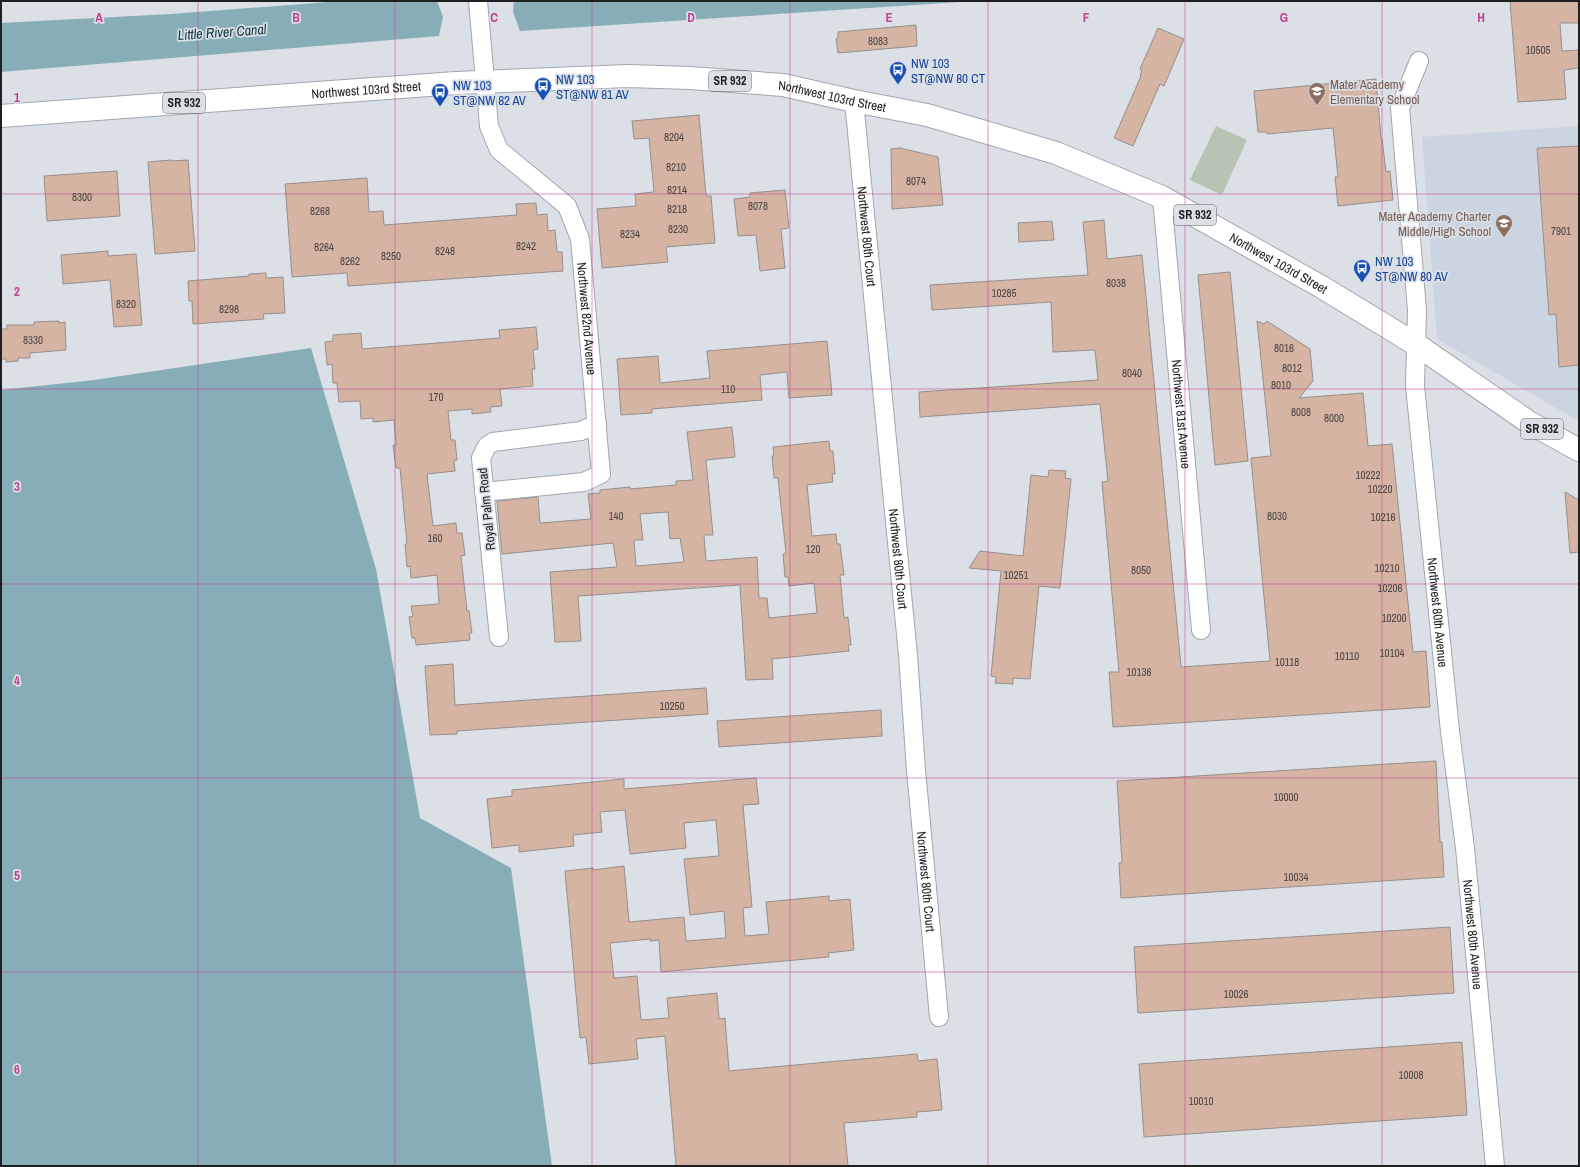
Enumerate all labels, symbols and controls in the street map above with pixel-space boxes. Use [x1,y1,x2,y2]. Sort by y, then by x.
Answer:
text: A [95,9,103,26]
text: B [292,9,300,26]
text: C [490,9,498,26]
text: D [687,9,695,26]
text: E [885,9,893,26]
text: F [1083,9,1090,26]
text: G [1280,9,1288,26]
text: H [1477,9,1485,26]
water label: Little River Canal [177,20,267,44]
house number: 8083 [868,34,888,48]
house number: 10505 [1525,43,1551,57]
place label: NW 103 ST@NW 80 CT [911,55,986,87]
bus stop icon: NW 103 ST@NW 80 CT [888,60,908,85]
place label: NW 103 ST@NW 81 AV [556,71,629,103]
road number: SR 932 [709,71,751,91]
bus stop icon: NW 103 ST@NW 81 AV [533,76,553,101]
place label: Mater Academy Elementary School [1330,76,1419,108]
place label: NW 103 ST@NW 82 AV [453,77,526,109]
street label: Northwest 103rd Street [778,77,887,116]
street label: Northwest 103rd Street [311,78,421,102]
school or university icon: Mater Academy Elementary School [1307,81,1327,106]
bus stop icon: NW 103 ST@NW 82 AV [430,82,450,107]
text: 1 [14,89,20,106]
road number: SR 932 [163,93,205,113]
house number: 8204 [664,130,684,144]
house number: 8210 [666,160,686,174]
house number: 8074 [906,174,926,188]
house number: 8214 [667,183,687,197]
street label: Northwest 80th Court [853,185,880,287]
house number: 8300 [72,190,92,204]
house number: 8078 [748,199,768,213]
house number: 8218 [667,202,687,216]
house number: 8268 [310,204,330,218]
road number: SR 932 [1174,205,1216,225]
place label: Mater Academy Charter Middle/High School [1378,208,1491,240]
school or university icon: Mater Academy Charter Middle/High School [1494,213,1514,238]
house number: 8230 [668,222,688,236]
house number: 7901 [1551,224,1571,238]
house number: 8234 [620,227,640,241]
street label: Northwest 103rd Street [1227,229,1331,298]
house number: 8242 [516,239,536,253]
house number: 8264 [314,240,334,254]
house number: 8248 [435,244,455,258]
house number: 8250 [381,249,401,263]
place label: NW 103 ST@NW 80 AV [1375,253,1448,285]
house number: 8262 [340,254,360,268]
bus stop icon: NW 103 ST@NW 80 AV [1352,258,1372,283]
street label: Northwest 82nd Avenue [573,262,600,376]
house number: 8038 [1106,276,1126,290]
text: 2 [14,283,20,300]
house number: 10285 [991,286,1017,300]
house number: 8320 [116,297,136,311]
house number: 8298 [219,302,239,316]
house number: 8330 [23,333,43,347]
house number: 8016 [1274,341,1294,355]
street label: Northwest 81st Avenue [1168,359,1194,470]
house number: 8012 [1282,361,1302,375]
house number: 8040 [1122,366,1142,380]
house number: 8010 [1271,378,1291,392]
house number: 110 [721,382,735,396]
house number: 170 [428,390,444,404]
house number: 8008 [1291,405,1311,419]
house number: 8000 [1324,411,1344,425]
road number: SR 932 [1521,419,1563,439]
street label: Royal Palm Road [474,467,499,551]
house number: 10222 [1355,468,1381,482]
text: 3 [14,478,20,495]
house number: 10220 [1367,482,1393,496]
street label: Northwest 80th Court [885,508,911,610]
house number: 140 [608,509,624,523]
house number: 8030 [1267,509,1287,523]
house number: 10216 [1370,510,1396,524]
house number: 160 [427,531,443,545]
house number: 120 [805,542,821,556]
street label: Northwest 80th Avenue [1423,557,1451,668]
house number: 10210 [1374,561,1400,575]
house number: 8050 [1131,563,1151,577]
house number: 10251 [1003,568,1029,582]
house number: 10206 [1377,581,1403,595]
house number: 10200 [1381,611,1407,625]
house number: 10104 [1379,646,1405,660]
house number: 10110 [1335,649,1359,663]
house number: 10118 [1275,655,1299,669]
house number: 10136 [1126,665,1152,679]
text: 4 [14,672,20,689]
house number: 10250 [659,699,685,713]
house number: 10000 [1273,790,1299,804]
street label: Northwest 80th Court [913,831,939,933]
text: 5 [14,867,20,884]
house number: 10034 [1283,870,1309,884]
street label: Northwest 80th Avenue [1459,879,1486,990]
house number: 10026 [1223,987,1249,1001]
text: 6 [14,1061,20,1078]
house number: 10008 [1398,1068,1424,1082]
house number: 10010 [1188,1094,1214,1108]

